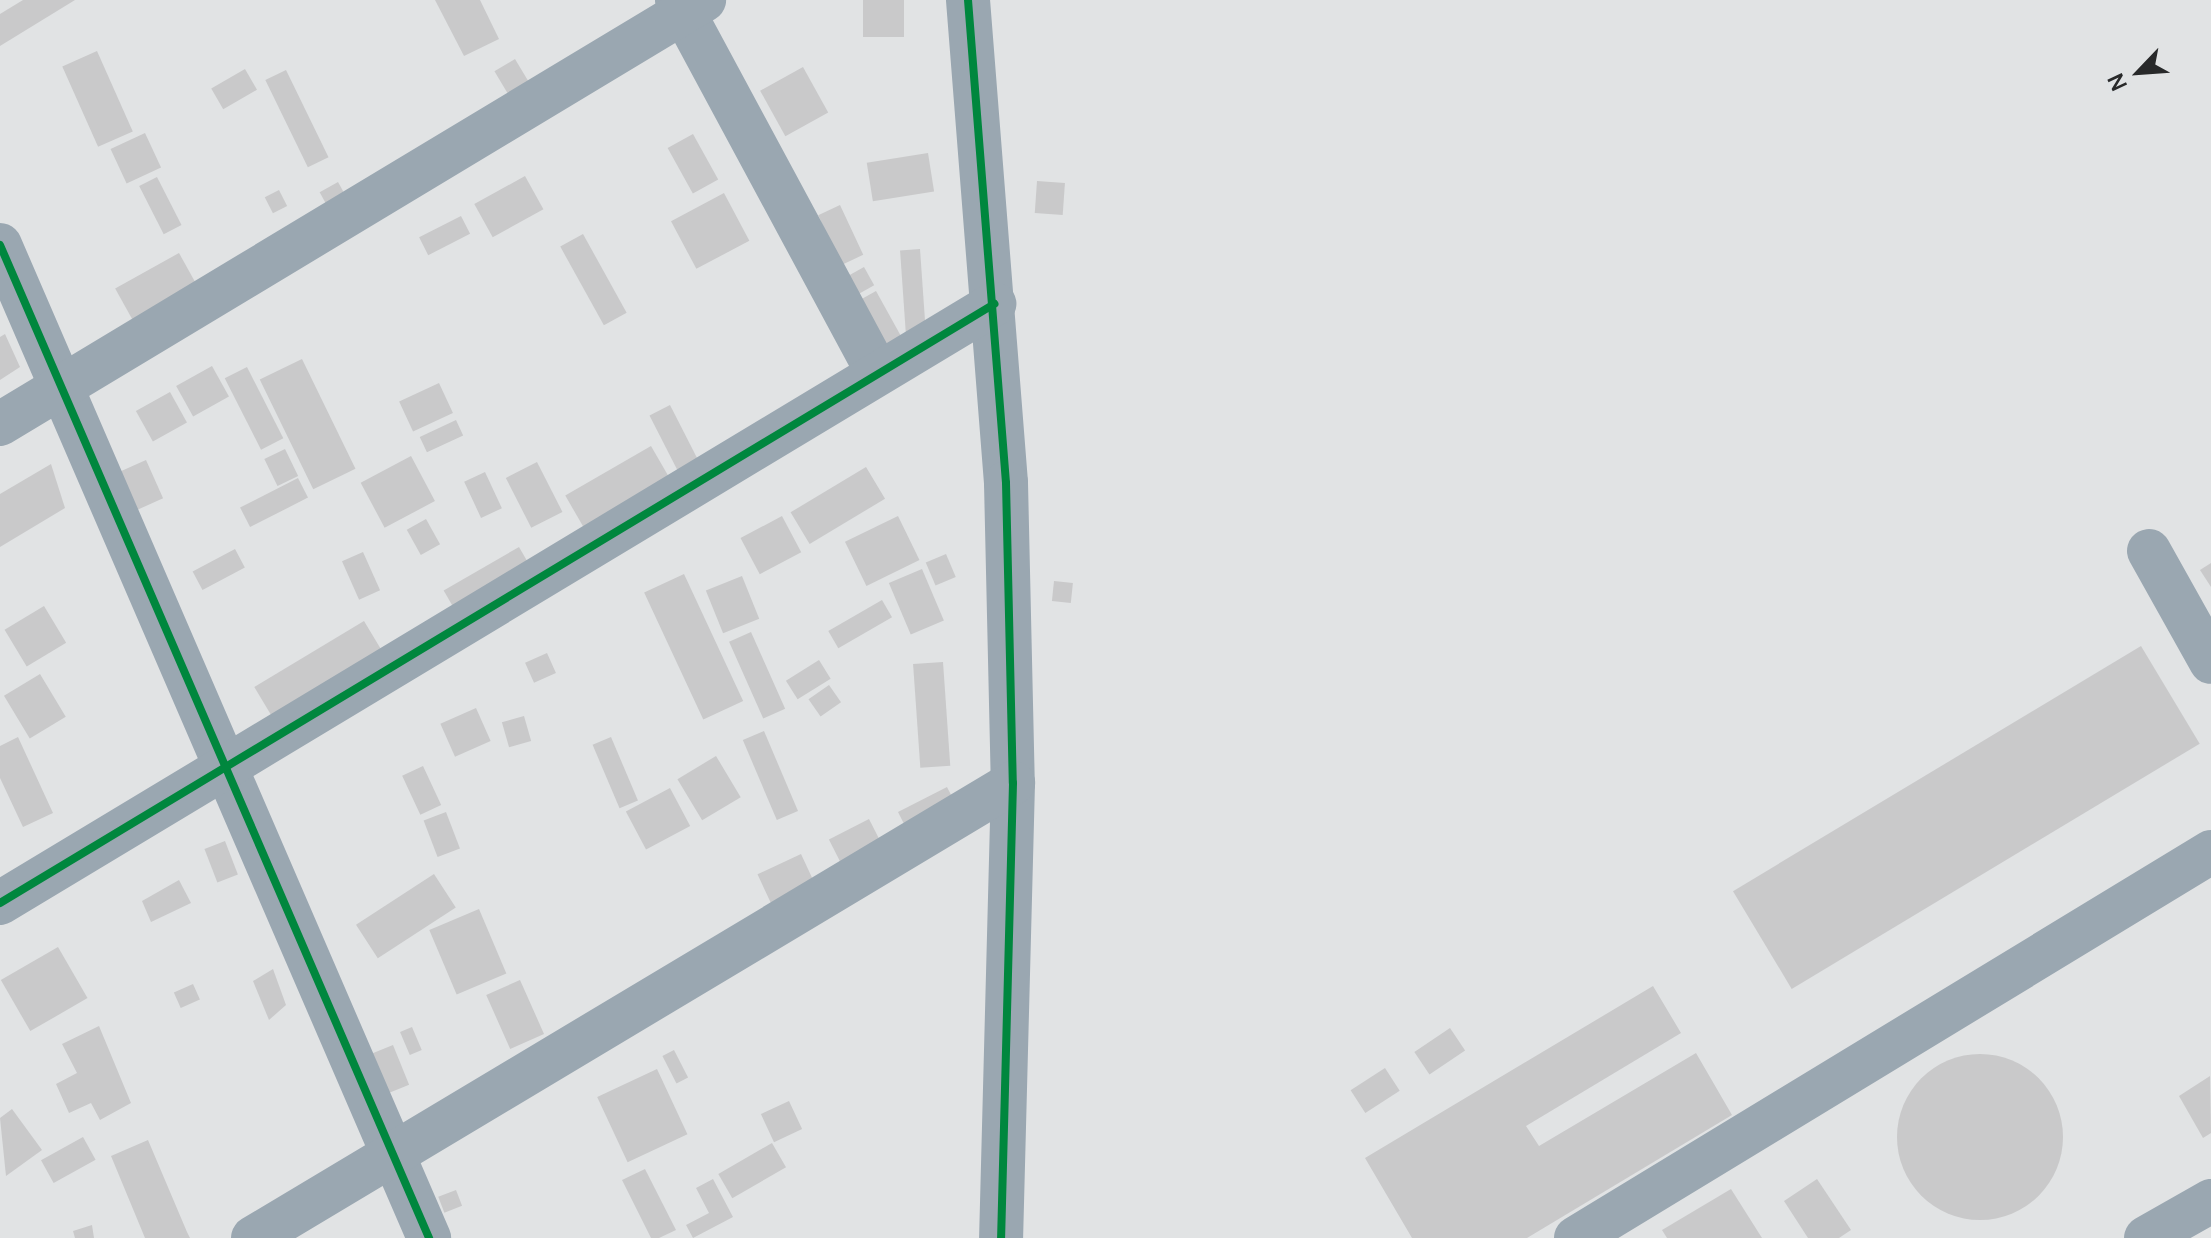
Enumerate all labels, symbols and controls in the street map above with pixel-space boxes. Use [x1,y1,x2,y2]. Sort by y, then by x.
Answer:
north arrow [2099,32,2179,112]
text: N [2100,69,2134,96]

